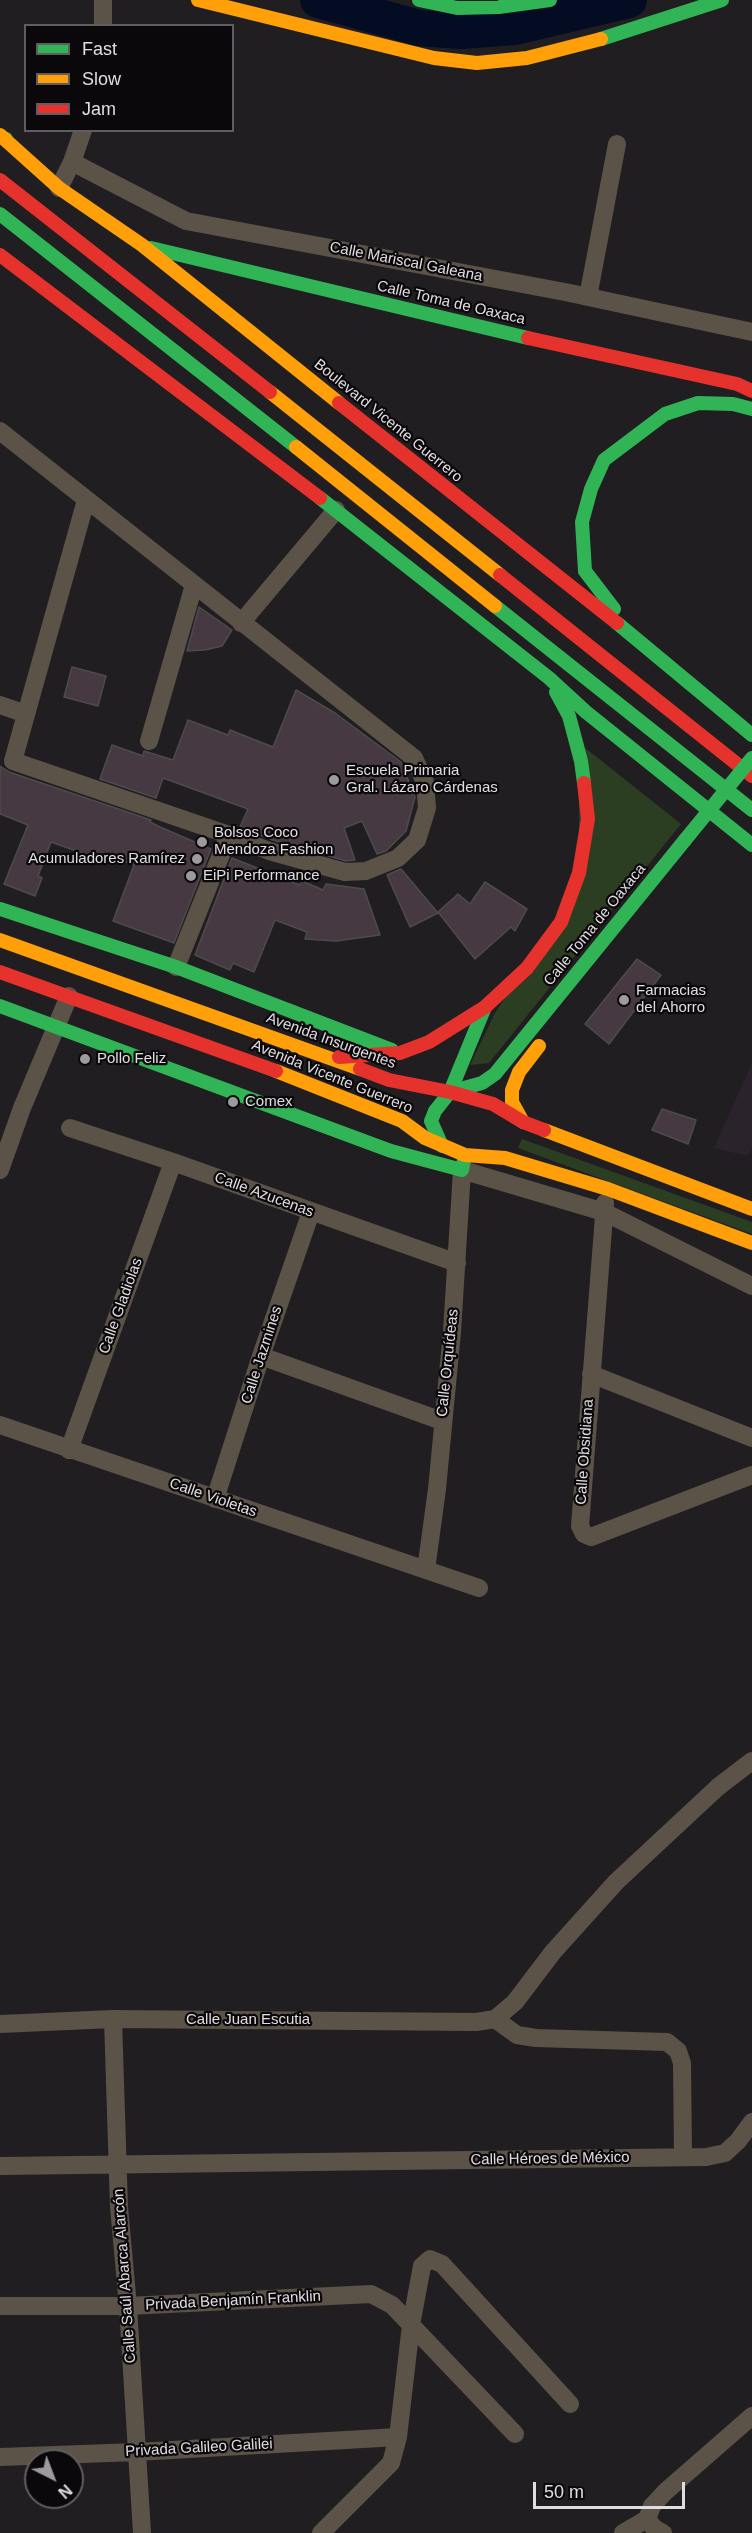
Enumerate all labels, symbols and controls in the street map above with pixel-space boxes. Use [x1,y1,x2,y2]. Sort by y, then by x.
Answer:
legend [24,24,234,132]
text: Fast [82,39,117,59]
text: Slow [82,69,121,89]
text: Jam [82,99,116,119]
street label: Calle Mariscal Galeana [328,238,484,286]
street label: Calle Toma de Oaxaca [375,277,527,329]
street label: Boulevard Vicente Guerrero [310,356,466,486]
place label: Escuela Primaria Gral. Lázaro Cárdenas [346,762,498,797]
marker: Escuela Primaria Gral. Lázaro Cárdenas [327,773,341,787]
place label: Bolsos Coco Mendoza Fashion [214,824,333,859]
marker: Bolsos Coco Mendoza Fashion [195,835,209,849]
place label: Acumuladores Ramírez [28,850,185,868]
marker: Acumuladores Ramírez [190,852,204,866]
street label: Calle Toma de Oaxaca [540,860,650,990]
place label: EiPi Performance [203,867,320,885]
marker: EiPi Performance [184,869,198,883]
place label: Farmacias del Ahorro [636,982,706,1017]
marker: Farmacias del Ahorro [617,993,631,1007]
street label: Avenida Insurgentes [264,1009,398,1073]
street label: Avenida Vicente Guerrero [249,1036,415,1118]
place label: Pollo Feliz [97,1050,166,1068]
marker: Pollo Feliz [78,1052,92,1066]
place label: Comex [245,1093,293,1111]
marker: Comex [226,1095,240,1109]
street label: Calle Azucenas [212,1169,316,1221]
street label: Calle Gladiolas [95,1256,147,1356]
street label: Calle Jazmines [238,1304,286,1406]
street label: Calle Orquídeas [433,1308,463,1418]
street label: Calle Obsidiana [572,1399,598,1505]
street label: Calle Violetas [167,1475,259,1521]
street label: Calle Juan Escutia [186,2011,310,2029]
street label: Calle Héroes de México [470,2149,630,2169]
street label: Calle Saúl Abarca Alarcón [110,2188,140,2364]
street label: Privada Benjamín Franklin [145,2287,321,2315]
street label: Privada Galileo Galilei [125,2435,273,2461]
north arrow [24,2449,84,2509]
scale bar [536,2470,688,2508]
text: N [55,2481,75,2501]
text: 50 m [544,2482,584,2502]

